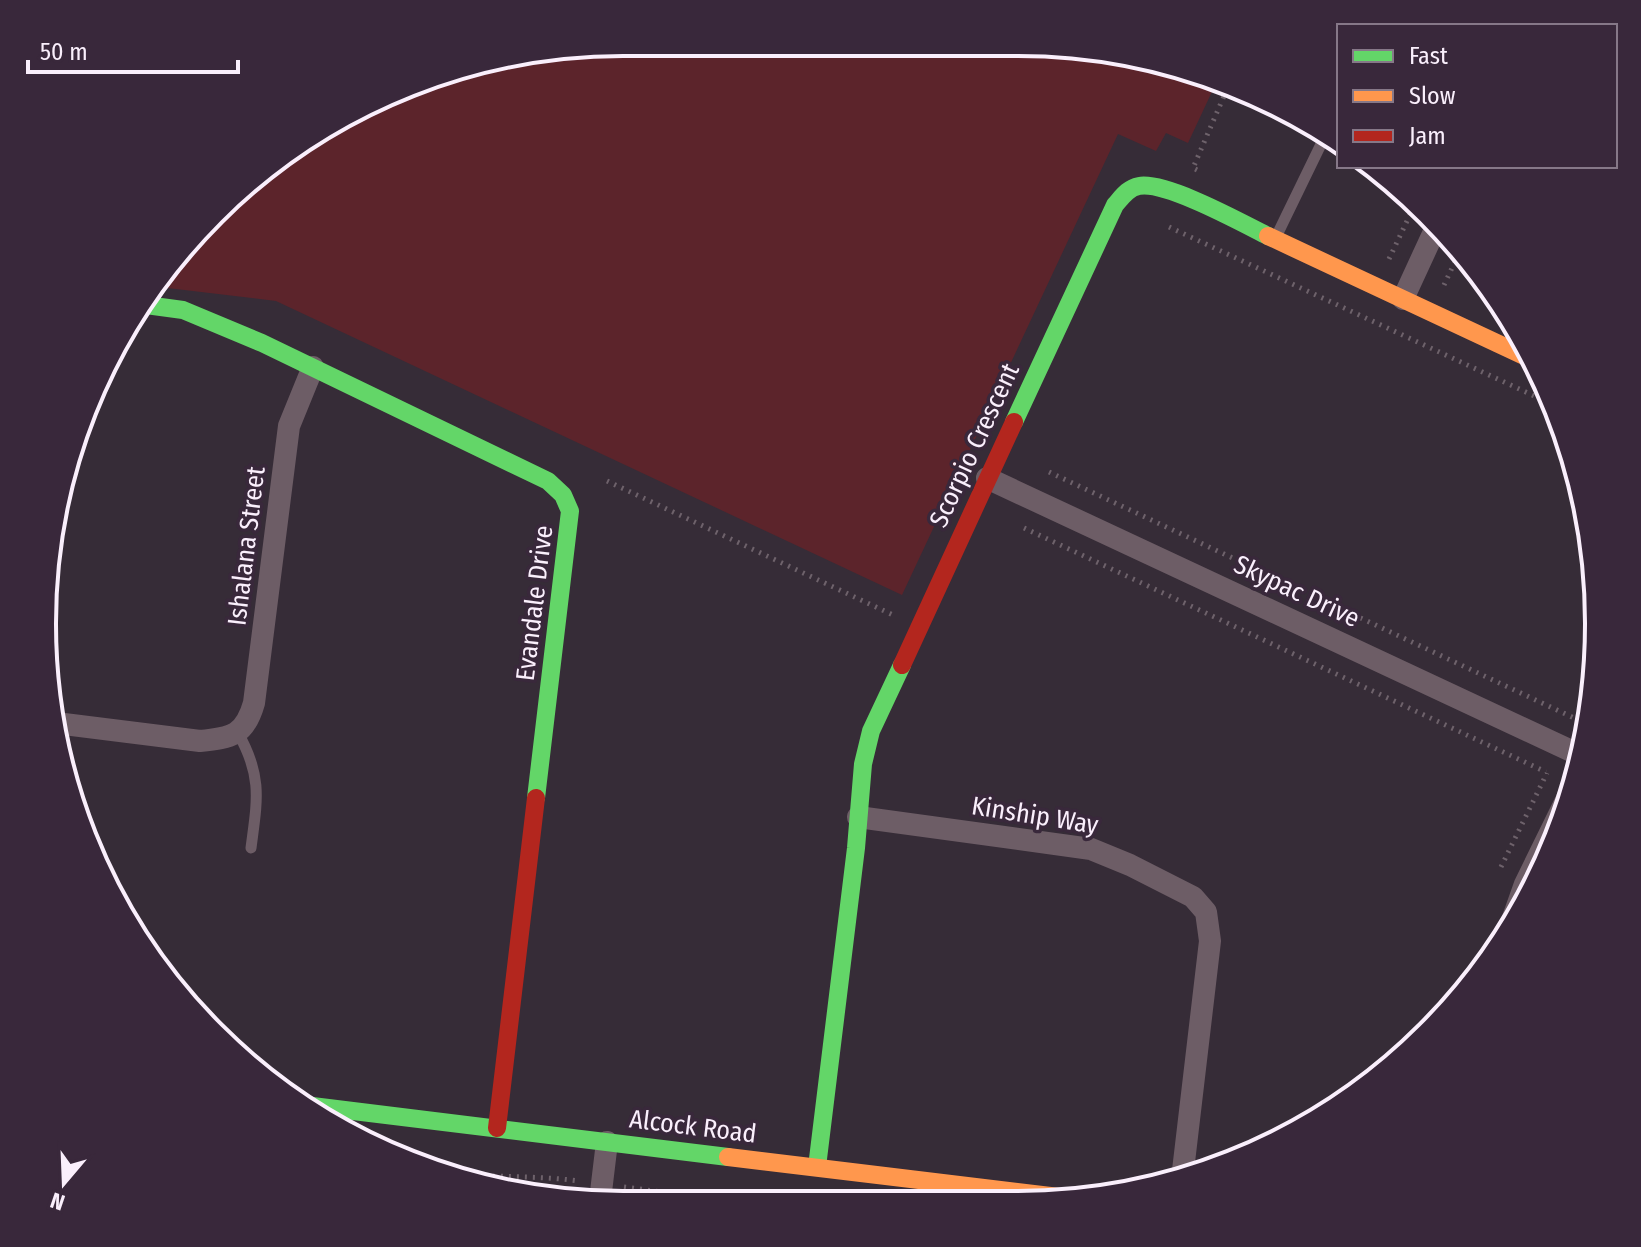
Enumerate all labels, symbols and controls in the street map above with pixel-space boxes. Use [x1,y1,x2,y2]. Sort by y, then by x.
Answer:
scale bar [28,24,238,74]
legend [1337,24,1617,168]
text: 50 m [40,38,88,66]
text: Fast [1409,42,1448,70]
text: Slow [1409,82,1456,110]
text: Jam [1409,122,1446,150]
street label: Scorpio Crescent [923,358,1026,532]
street label: Ishalana Street [221,464,272,627]
street label: Evandale Drive [510,524,559,683]
street label: Skypac Drive [1229,549,1365,634]
street label: Kinship Way [969,790,1101,841]
street label: Alcock Road [628,1103,758,1150]
north arrow [24,1143,104,1223]
text: N [47,1187,68,1216]

